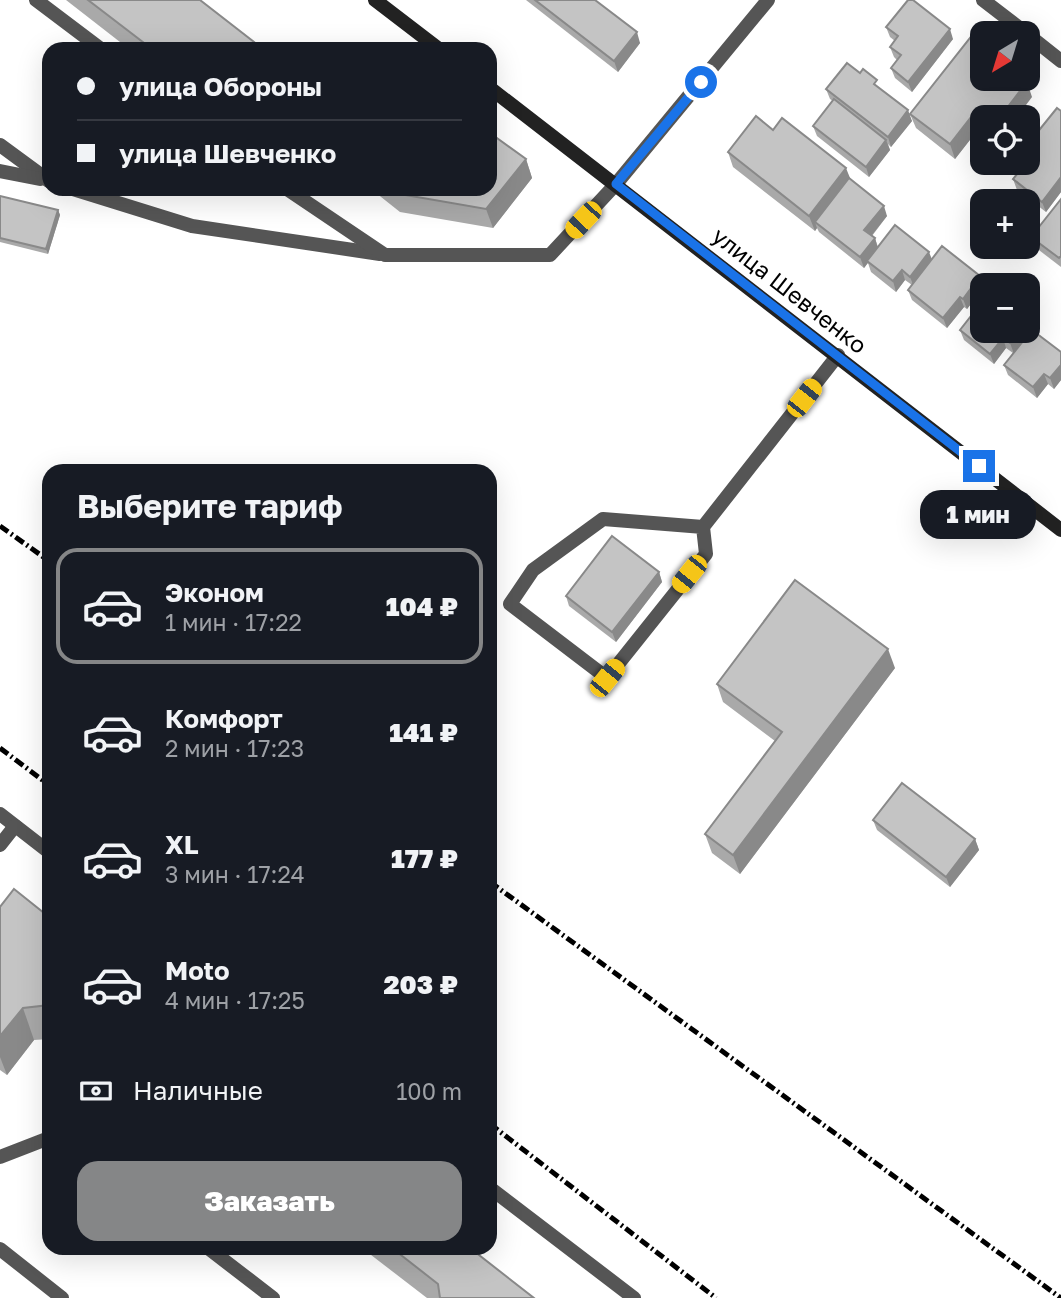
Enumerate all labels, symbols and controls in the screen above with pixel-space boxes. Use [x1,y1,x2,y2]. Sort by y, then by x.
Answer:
north arrow [970,21,1040,91]
map controls [970,21,1040,343]
route start [685,66,717,98]
text: улица Обороны [119,71,322,102]
button: locate [970,105,1040,175]
text: улица Шевченко [119,138,336,169]
button: + [970,189,1040,259]
car [561,197,606,243]
street label: улица Шевченко [707,221,873,359]
button: − [970,273,1040,343]
car [783,375,826,421]
route end [963,450,995,482]
text: Выберите тариф [77,487,343,525]
callout: 1 мин [921,490,1037,540]
text: 1 мин [946,500,1010,528]
car [668,551,711,597]
icon: car [81,575,144,638]
text: Эконом [165,577,264,608]
text: 104 ₽ [386,591,458,622]
text: 1 мин · 17:22 [165,608,302,636]
car [586,655,629,701]
icon: car [81,701,144,764]
text: Комфорт [165,703,283,734]
text: 141 ₽ [389,717,458,748]
text: 2 мин · 17:23 [165,734,304,762]
icon: car [81,827,144,890]
text: XL [165,829,199,860]
text: 177 ₽ [391,843,458,874]
text: 3 мин · 17:24 [165,860,305,888]
icon: car [81,953,144,1016]
text: Moto [165,955,230,986]
text: 203 ₽ [384,969,458,1000]
text: 4 мин · 17:25 [165,986,305,1014]
icon: cash [77,1072,115,1110]
text: Наличные [133,1075,263,1106]
text: 100 m [396,1077,462,1105]
button: Заказать [77,1161,462,1241]

